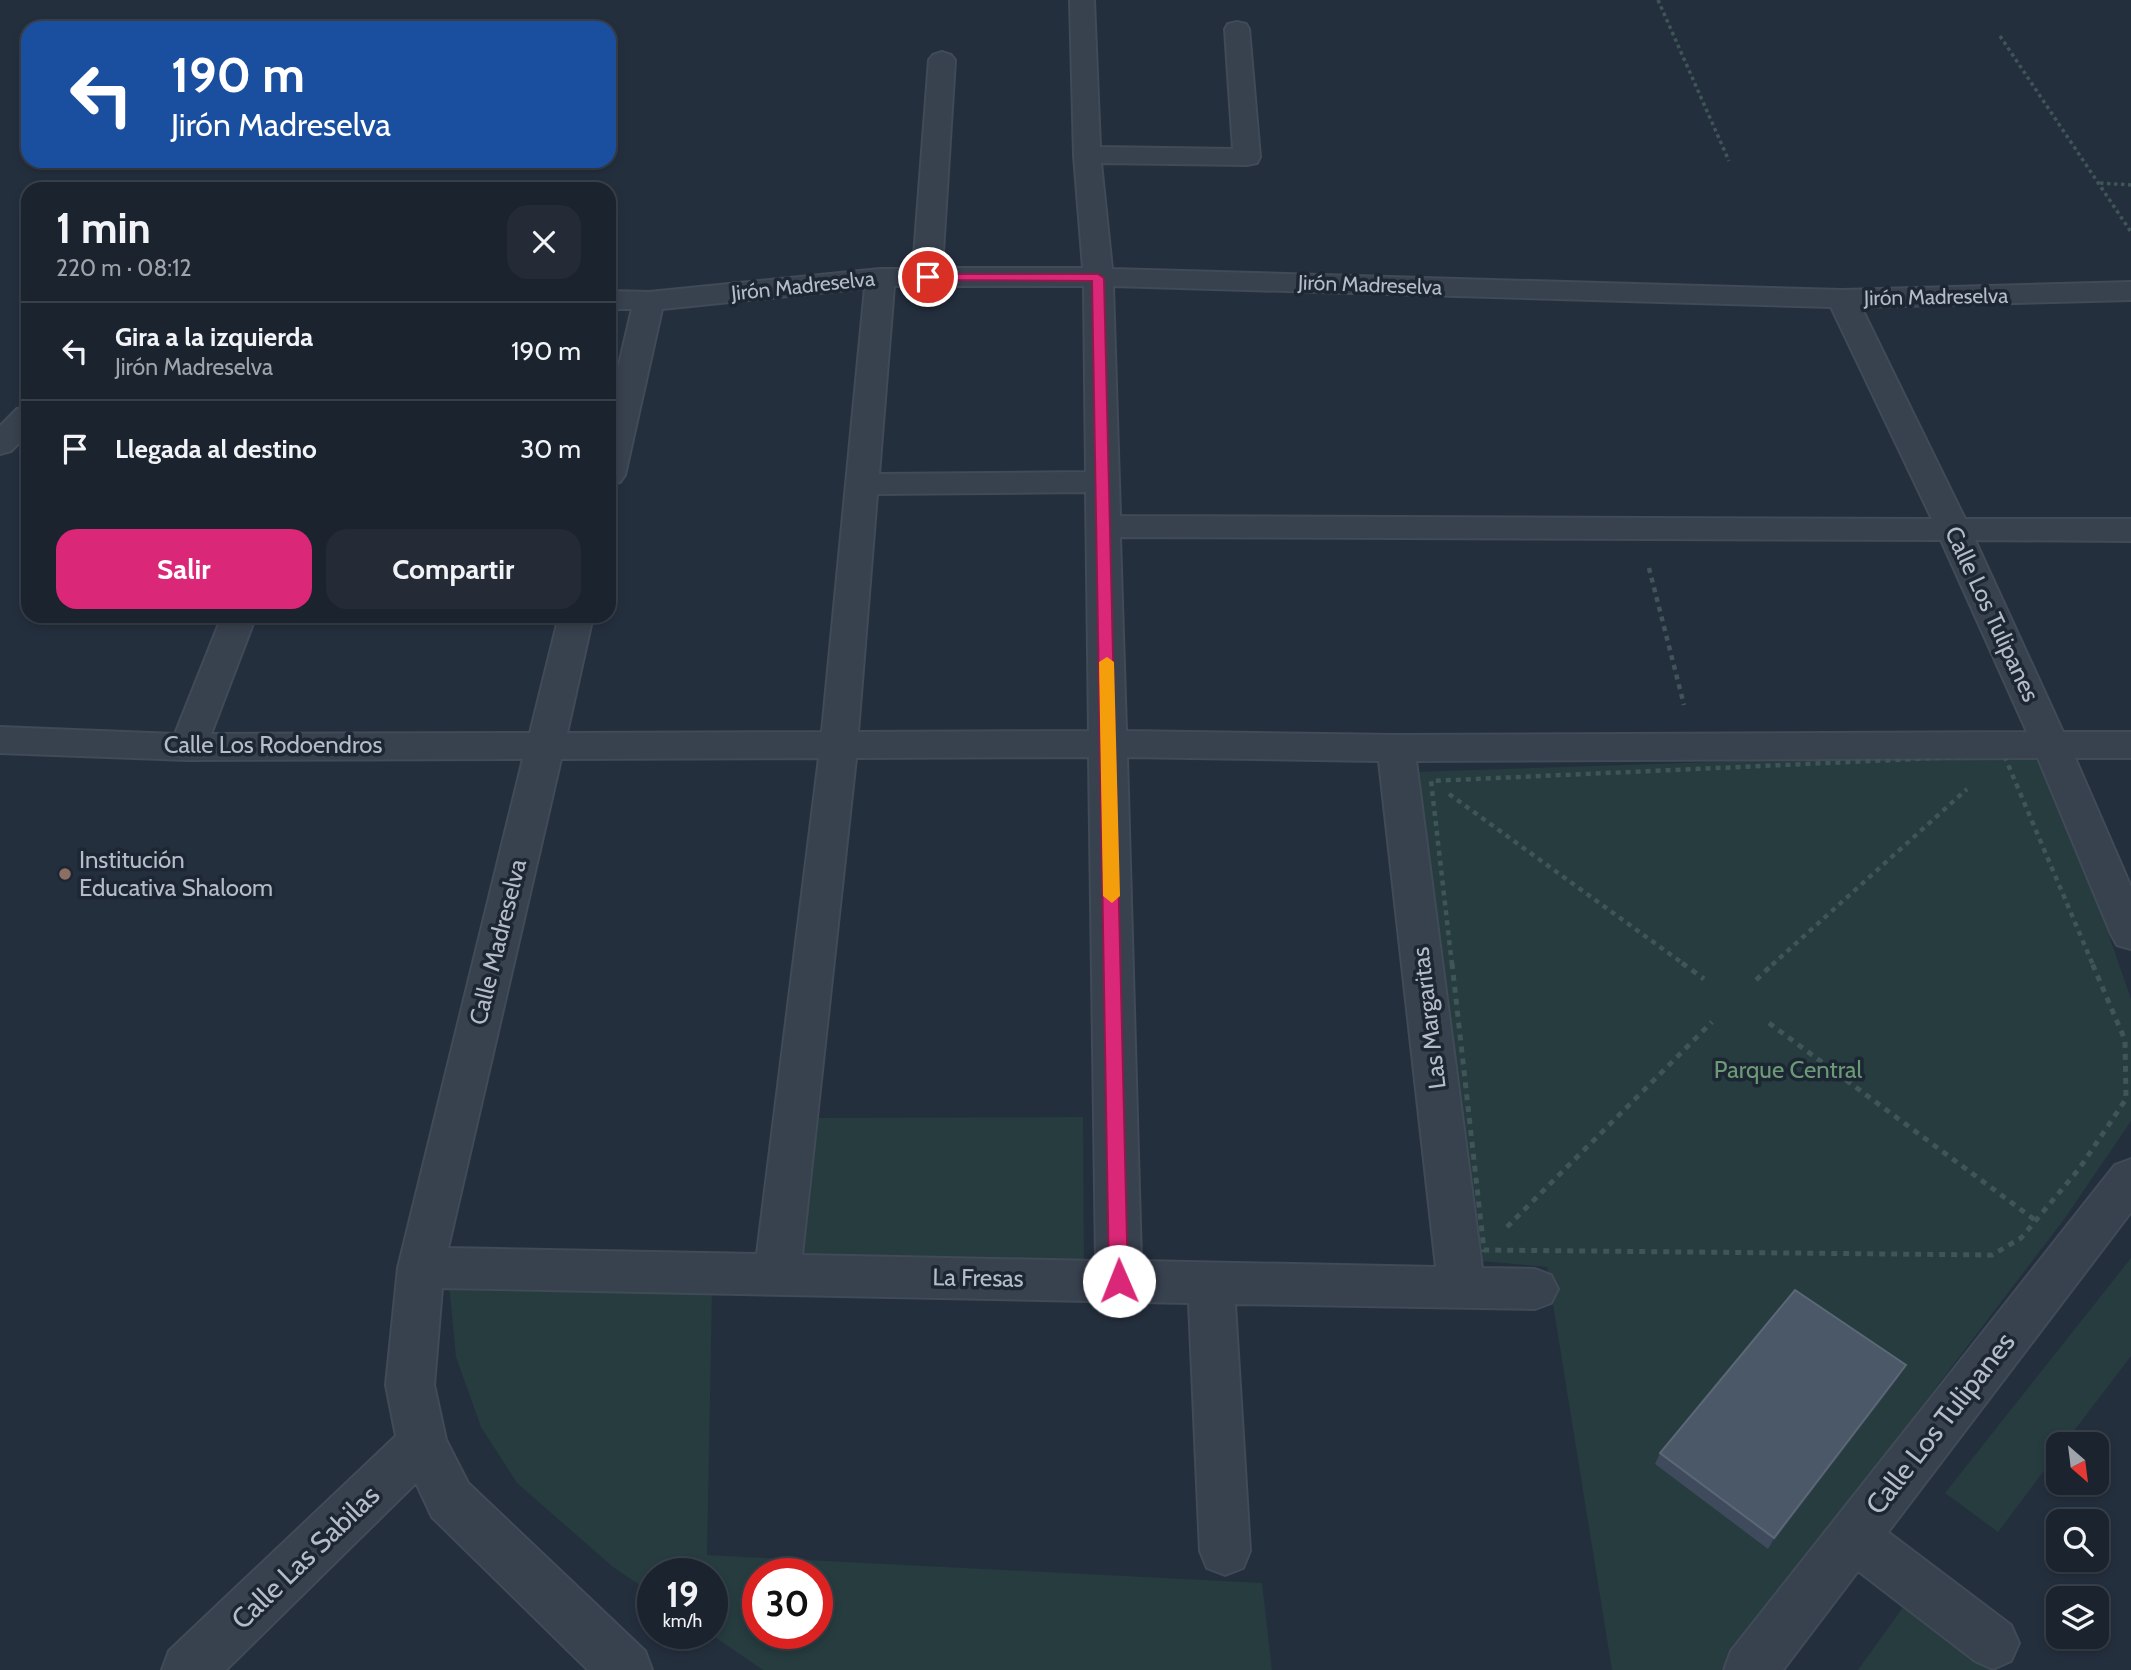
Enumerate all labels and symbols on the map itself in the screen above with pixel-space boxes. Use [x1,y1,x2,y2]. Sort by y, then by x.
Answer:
pin [898,247,958,307]
street label: Jirón Madreselva [729,266,876,306]
street label: Jirón Madreselva [1296,269,1443,300]
street label: Jirón Madreselva [1863,283,2008,310]
street label: Calle Los Tulipanes [1939,522,2046,706]
street label: Calle Los Rodoendros [164,730,382,759]
place label: Institución Educativa Shaloom [79,845,273,902]
street label: Calle Madreselva [463,856,532,1028]
marker: Institución Educativa Shaloom [57,866,73,882]
street label: Las Margaritas [1405,945,1452,1091]
park label: Parque Central [1714,1055,1863,1084]
position arrow [1082,1244,1156,1318]
street label: La Fresas [932,1262,1024,1293]
street label: Calle Los Tulipanes [1858,1325,2022,1521]
north arrow [2046,1432,2109,1494]
street label: Calle Las Sabilas [224,1478,386,1636]
speed limit sign: 30 [742,1558,833,1649]

